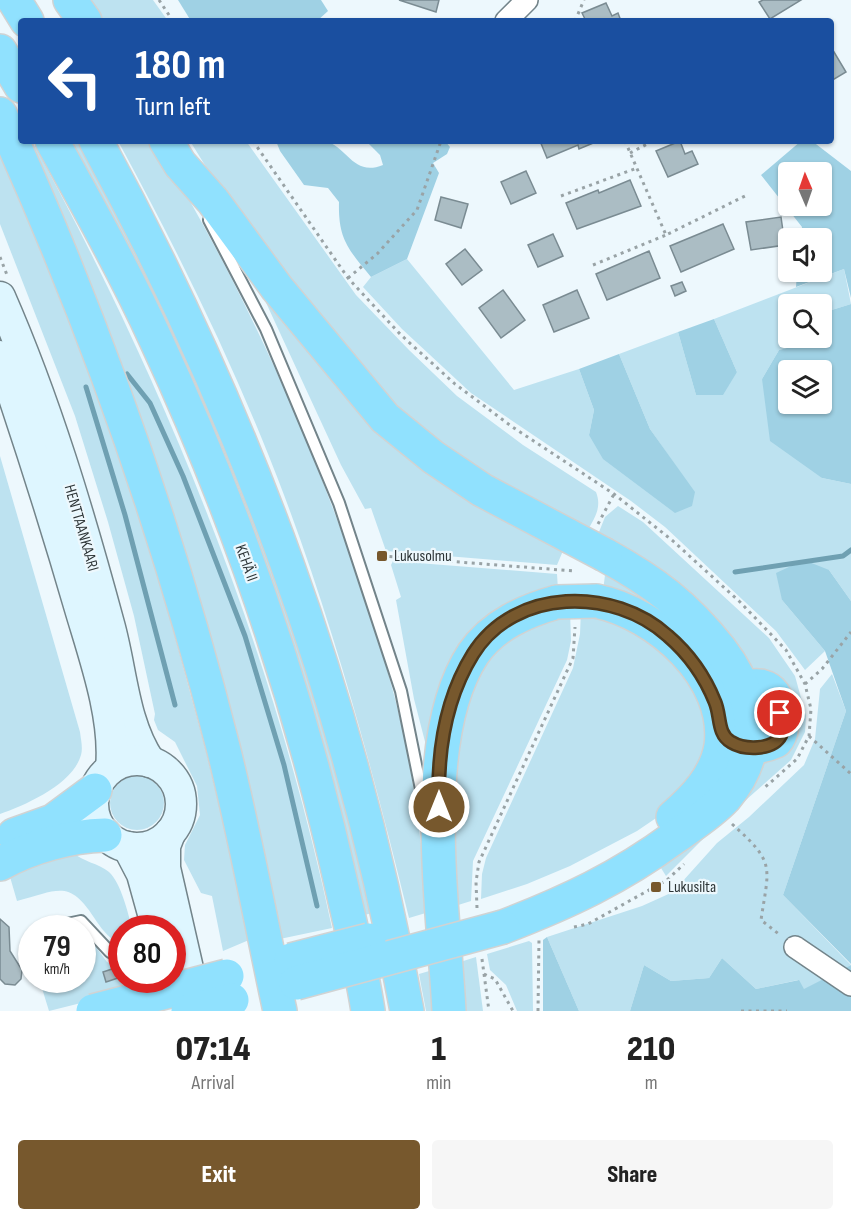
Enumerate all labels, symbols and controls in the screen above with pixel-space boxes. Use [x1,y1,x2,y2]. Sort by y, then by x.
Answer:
text: 180 m [135,40,226,91]
icon: left [36,42,114,120]
text: Turn left [135,91,211,123]
north arrow [778,162,832,216]
map controls [778,162,832,414]
button: sound [778,228,832,282]
button: search [778,294,832,348]
button: layers [778,360,832,414]
street label: HENTTAANKAARI [60,483,102,573]
street label: KEHÄ II [231,542,261,584]
place label: Lukusolmu [394,547,452,566]
marker: Lukusolmu [375,549,389,563]
pin [754,687,805,738]
icon: arrive [763,696,796,729]
position arrow [407,775,471,839]
place label: Lukusilta [668,878,716,897]
marker: Lukusilta [649,880,663,894]
speed limit sign: 80 [108,915,186,993]
text: 79 [43,929,71,965]
text: km/h [44,960,70,979]
text: 07:14 [176,1028,251,1071]
text: 1 [431,1028,446,1071]
text: 210 [627,1028,675,1071]
text: Arrival [192,1071,235,1095]
text: min [426,1071,451,1095]
text: m [645,1071,658,1095]
button: Exit [18,1140,420,1209]
button: Share [432,1140,833,1209]

